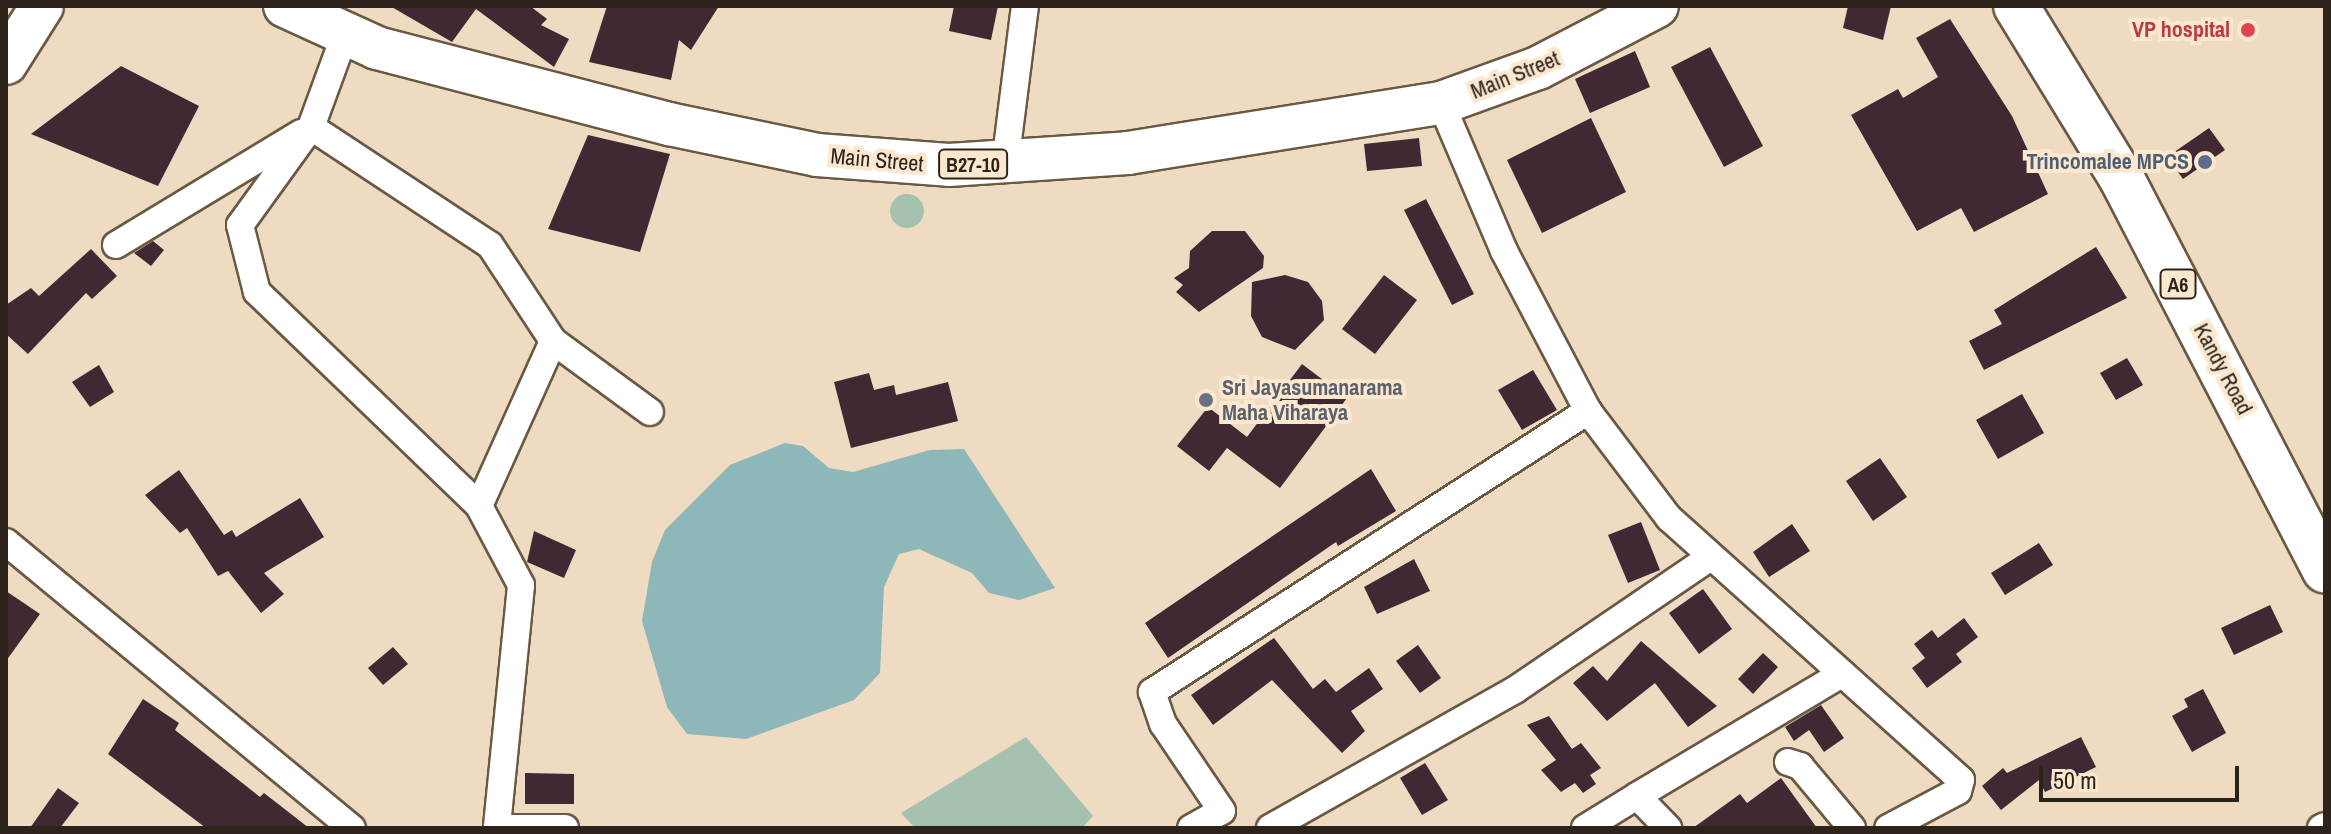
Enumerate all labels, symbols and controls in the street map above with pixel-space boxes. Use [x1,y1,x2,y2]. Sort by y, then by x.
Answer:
place label: VP hospital [2132,17,2230,43]
marker: VP hospital [2237,19,2259,41]
street label: Main Street [1467,45,1563,105]
street label: Main Street [829,143,925,177]
road number: B27-10 [937,148,1009,180]
place label: Trincomalee MPCS [2027,149,2189,175]
marker: Trincomalee MPCS [2196,153,2214,171]
road number: A6 [2158,268,2198,300]
street label: Kandy Road [2188,319,2258,419]
place label: Sri Jayasumanarama Maha Viharaya [1222,374,1403,426]
marker: Sri Jayasumanarama Maha Viharaya [1197,391,1215,409]
scale bar [2043,750,2243,800]
text: 50 m [2053,764,2097,796]

